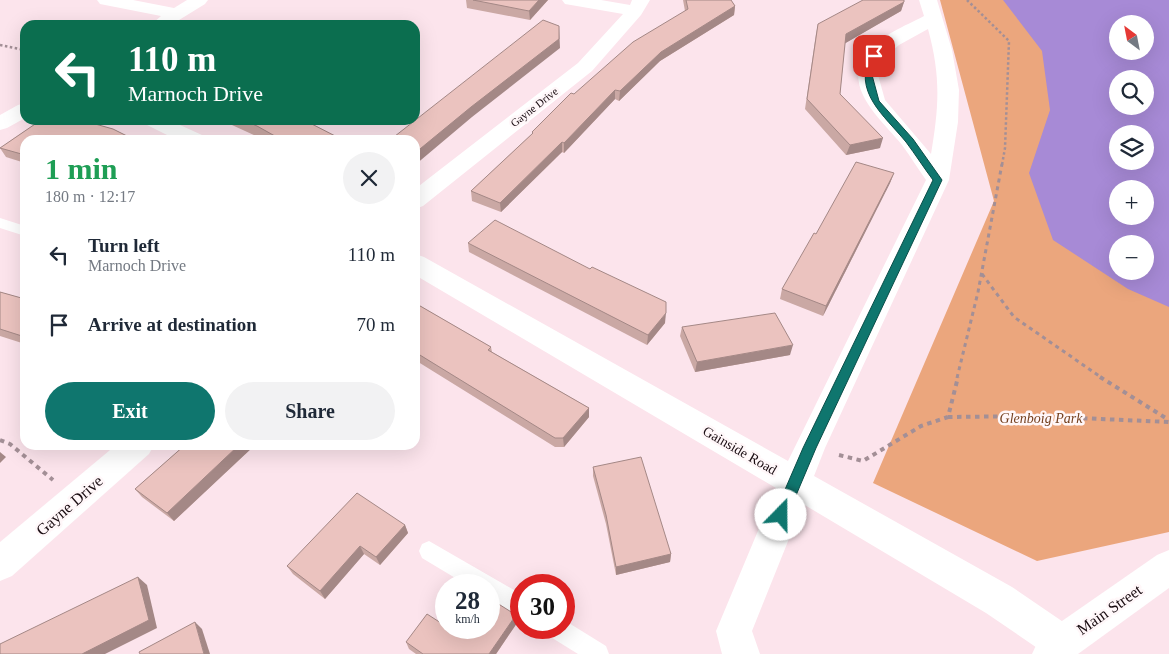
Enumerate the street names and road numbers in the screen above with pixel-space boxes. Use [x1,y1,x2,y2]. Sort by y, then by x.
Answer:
street label: Gayne Drive [508,85,560,129]
street label: Gainside Road [700,423,779,478]
street label: Gayne Drive [33,472,107,540]
street label: Main Street [1074,581,1145,638]

